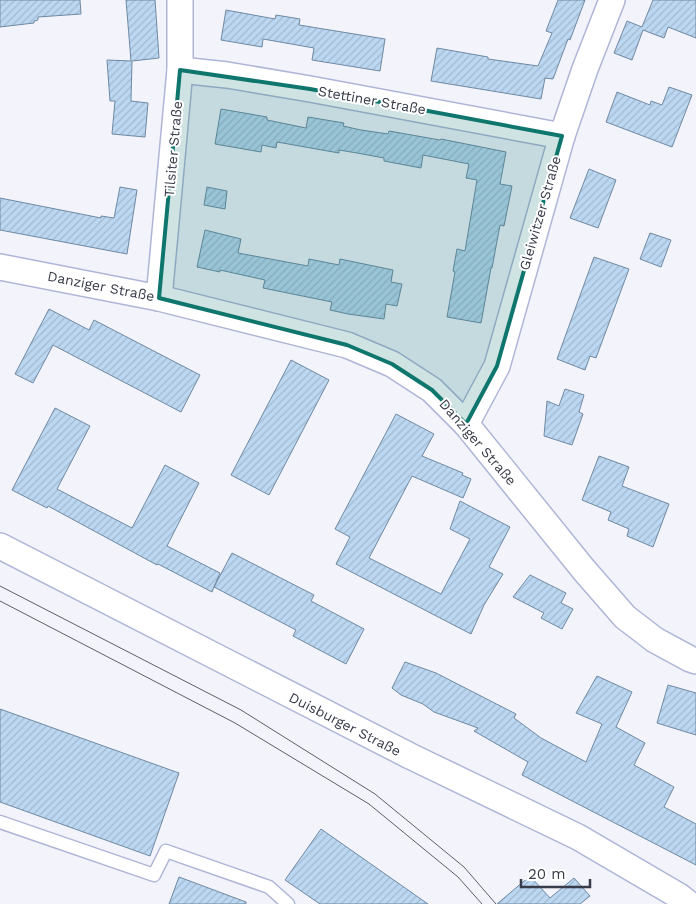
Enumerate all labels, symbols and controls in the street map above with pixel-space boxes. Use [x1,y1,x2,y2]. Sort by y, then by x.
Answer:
street label: Stettiner Straße [317,83,427,117]
street label: Tilsiter Straße [161,100,185,198]
street label: Gleiwitzer Straße [516,154,564,272]
street label: Danziger Straße [46,268,156,304]
street label: Danziger Straße [436,396,520,488]
street label: Duisburger Straße [286,689,404,759]
scale bar [521,856,590,888]
text: 20 m [528,865,566,883]

